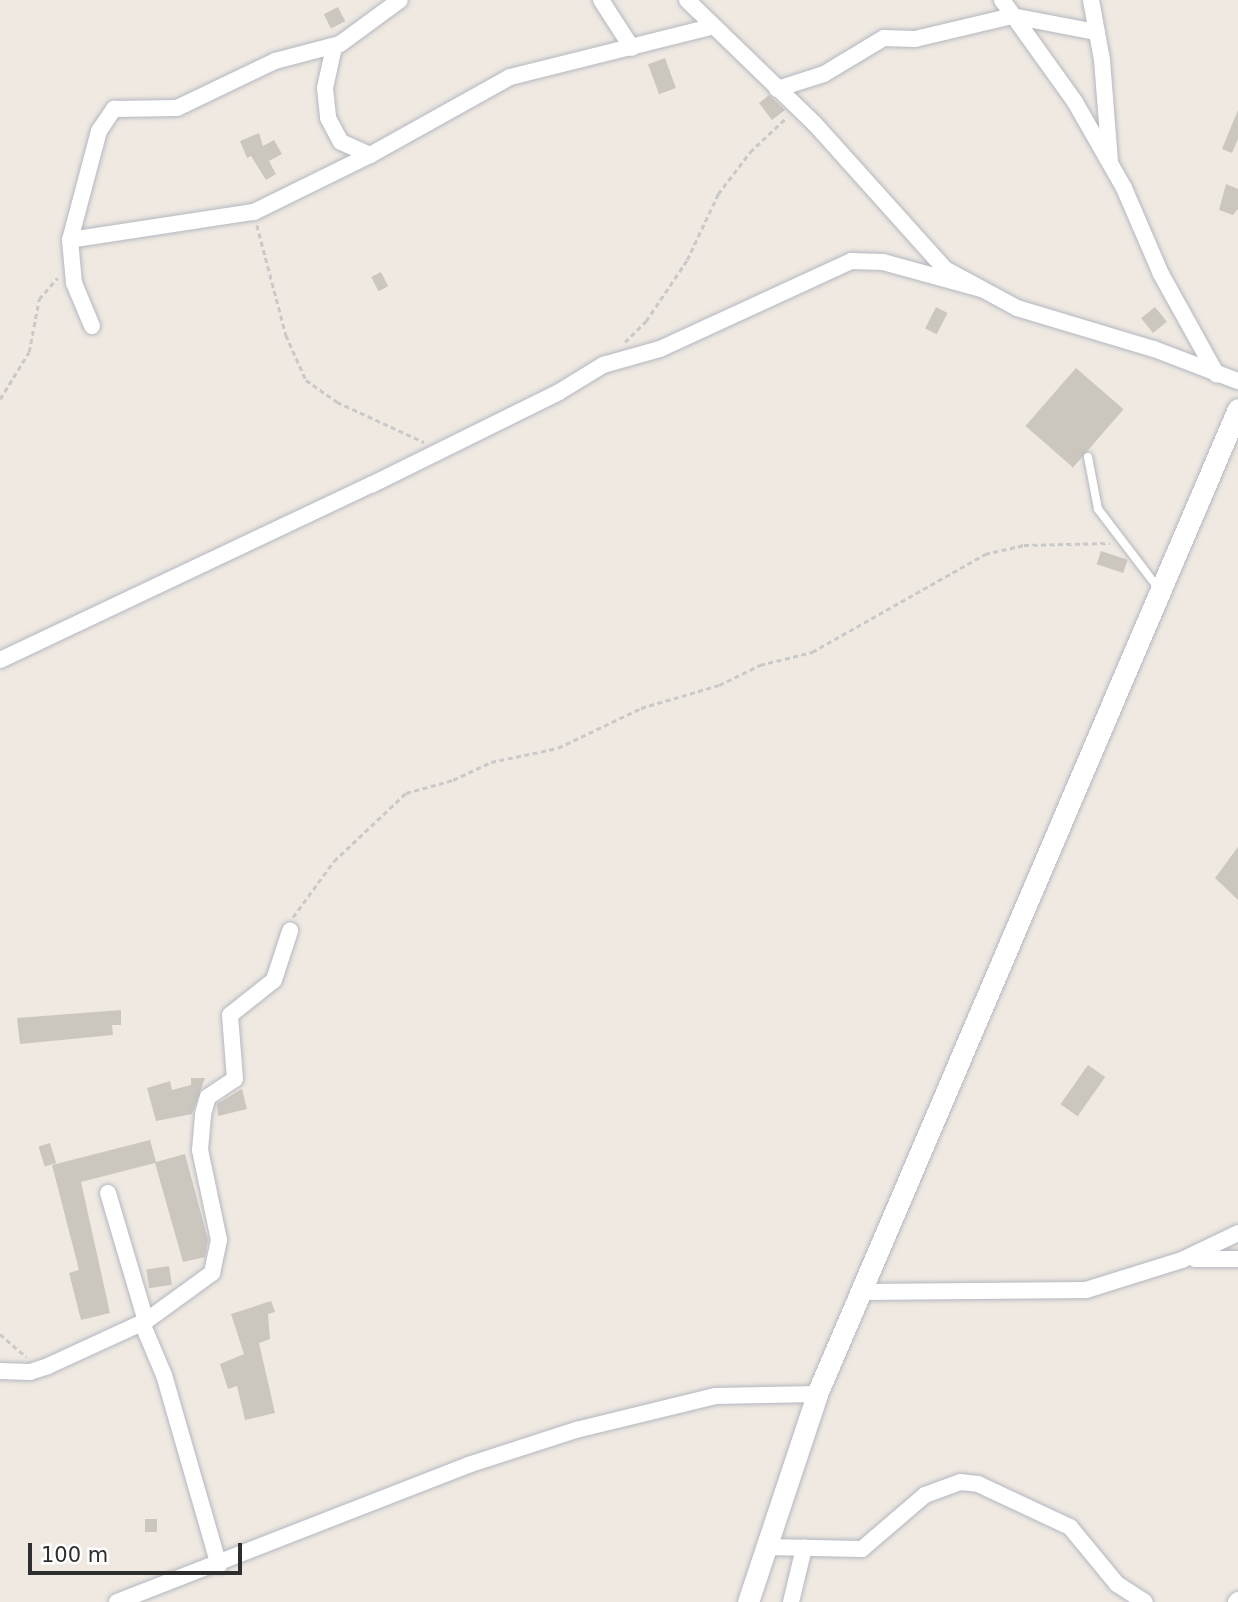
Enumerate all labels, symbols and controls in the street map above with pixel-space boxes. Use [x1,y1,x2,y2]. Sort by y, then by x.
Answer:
scale bar [32,1528,245,1572]
text: 100 m [41,1543,108,1567]

